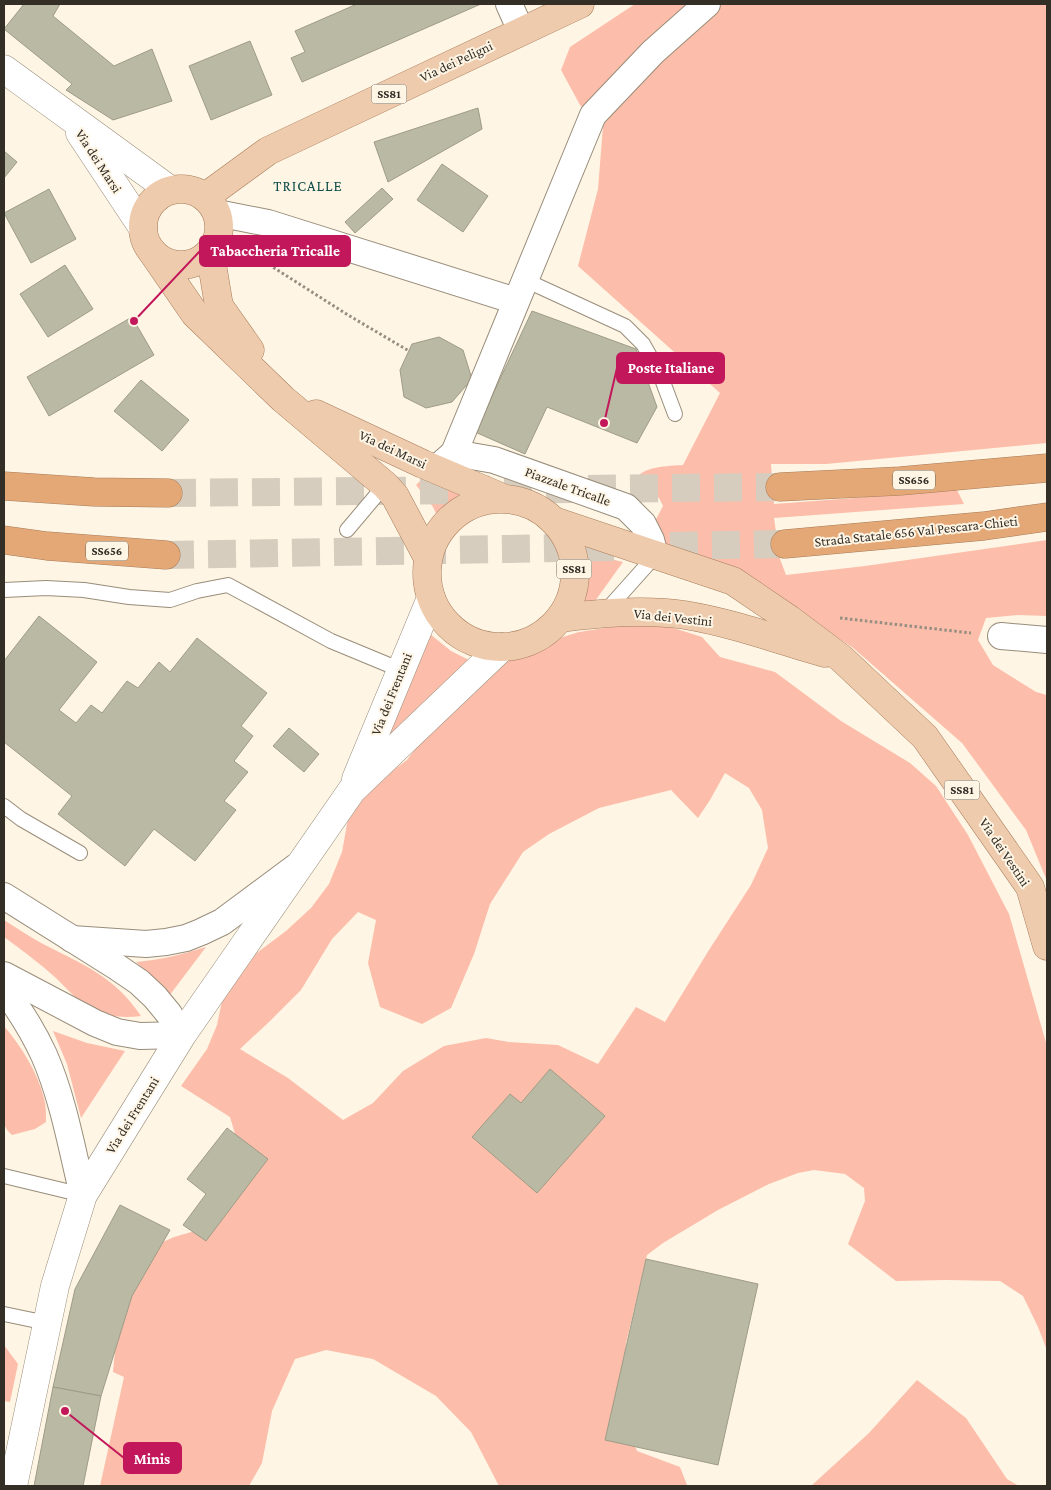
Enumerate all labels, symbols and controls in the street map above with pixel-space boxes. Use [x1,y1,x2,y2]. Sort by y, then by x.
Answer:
street label: Via dei Peligni [417,37,495,85]
road number: SS81 [372,85,406,104]
street label: Via dei Marsi [73,126,126,196]
district label: TRICALLE [273,178,343,194]
callout: Tabaccheria Tricalle [200,236,350,266]
text: Tabaccheria Tricalle [210,243,340,259]
callout: Poste Italiane [617,353,724,383]
text: Poste Italiane [628,360,714,376]
street label: Via dei Marsi [357,426,430,472]
street label: Piazzale Tricalle [523,463,613,509]
road number: SS656 [893,470,935,490]
street label: Strada Statale 656 Val Pescara-Chieti [814,512,1019,550]
road number: SS656 [86,542,128,560]
road number: SS81 [556,560,592,578]
street label: Via dei Vestini [633,605,713,629]
street label: Via dei Frentani [367,650,415,738]
road number: SS81 [944,780,980,800]
street label: Via dei Vestini [976,815,1034,889]
street label: Via dei Frentani [102,1073,162,1156]
callout: Minis [124,1443,181,1473]
text: Minis [134,1451,170,1467]

